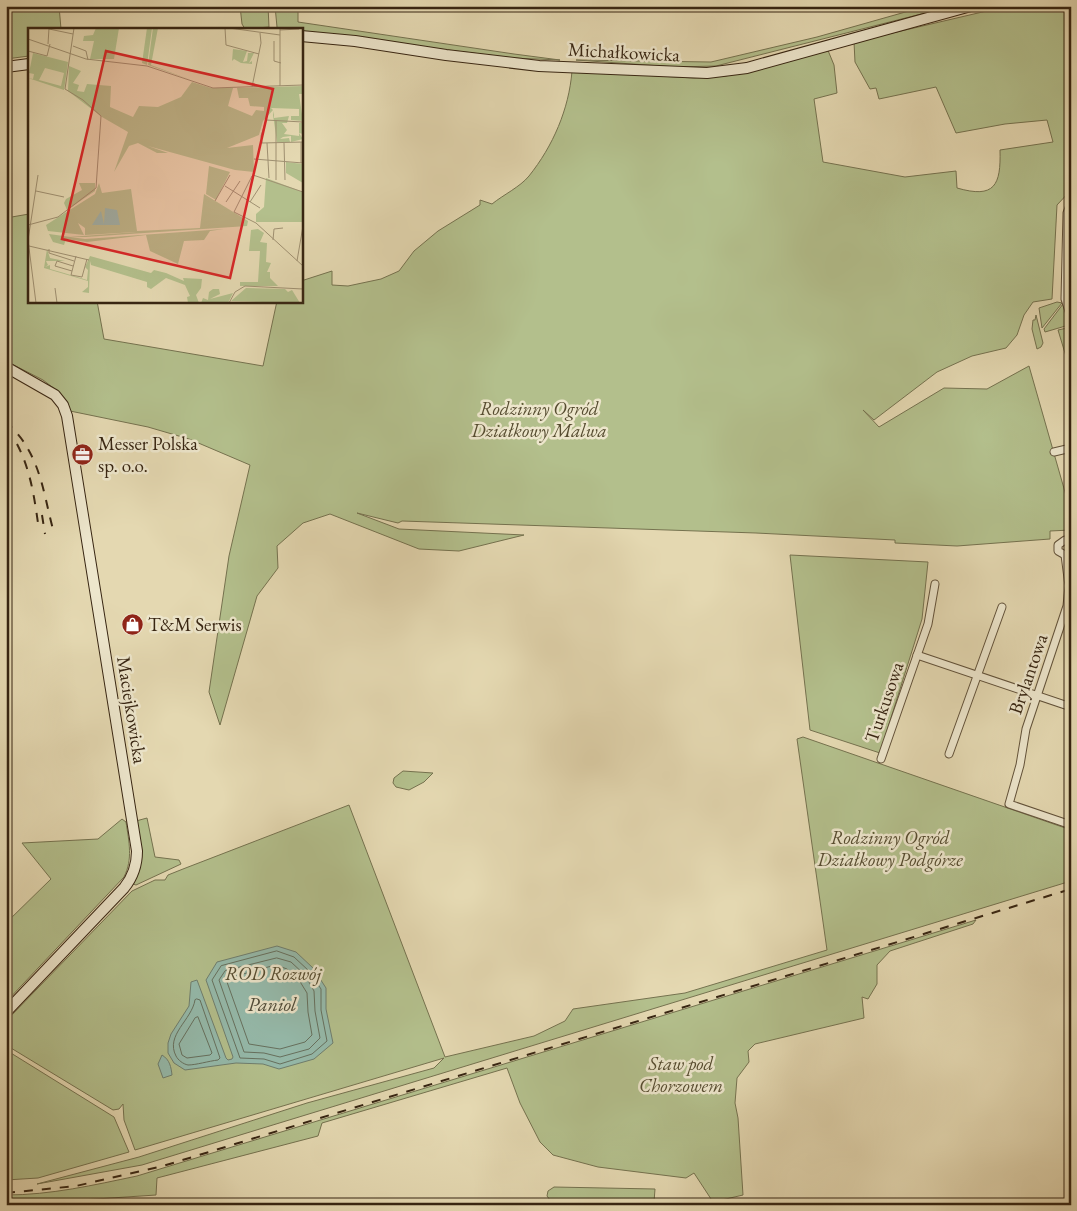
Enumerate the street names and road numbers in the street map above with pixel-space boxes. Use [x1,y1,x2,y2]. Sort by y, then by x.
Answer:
street label: Michałkowicka [567,37,681,67]
street label: Brylantowa [1003,630,1054,718]
street label: Maciejkowicka [111,655,153,766]
street label: Turkusowa [859,658,910,746]

